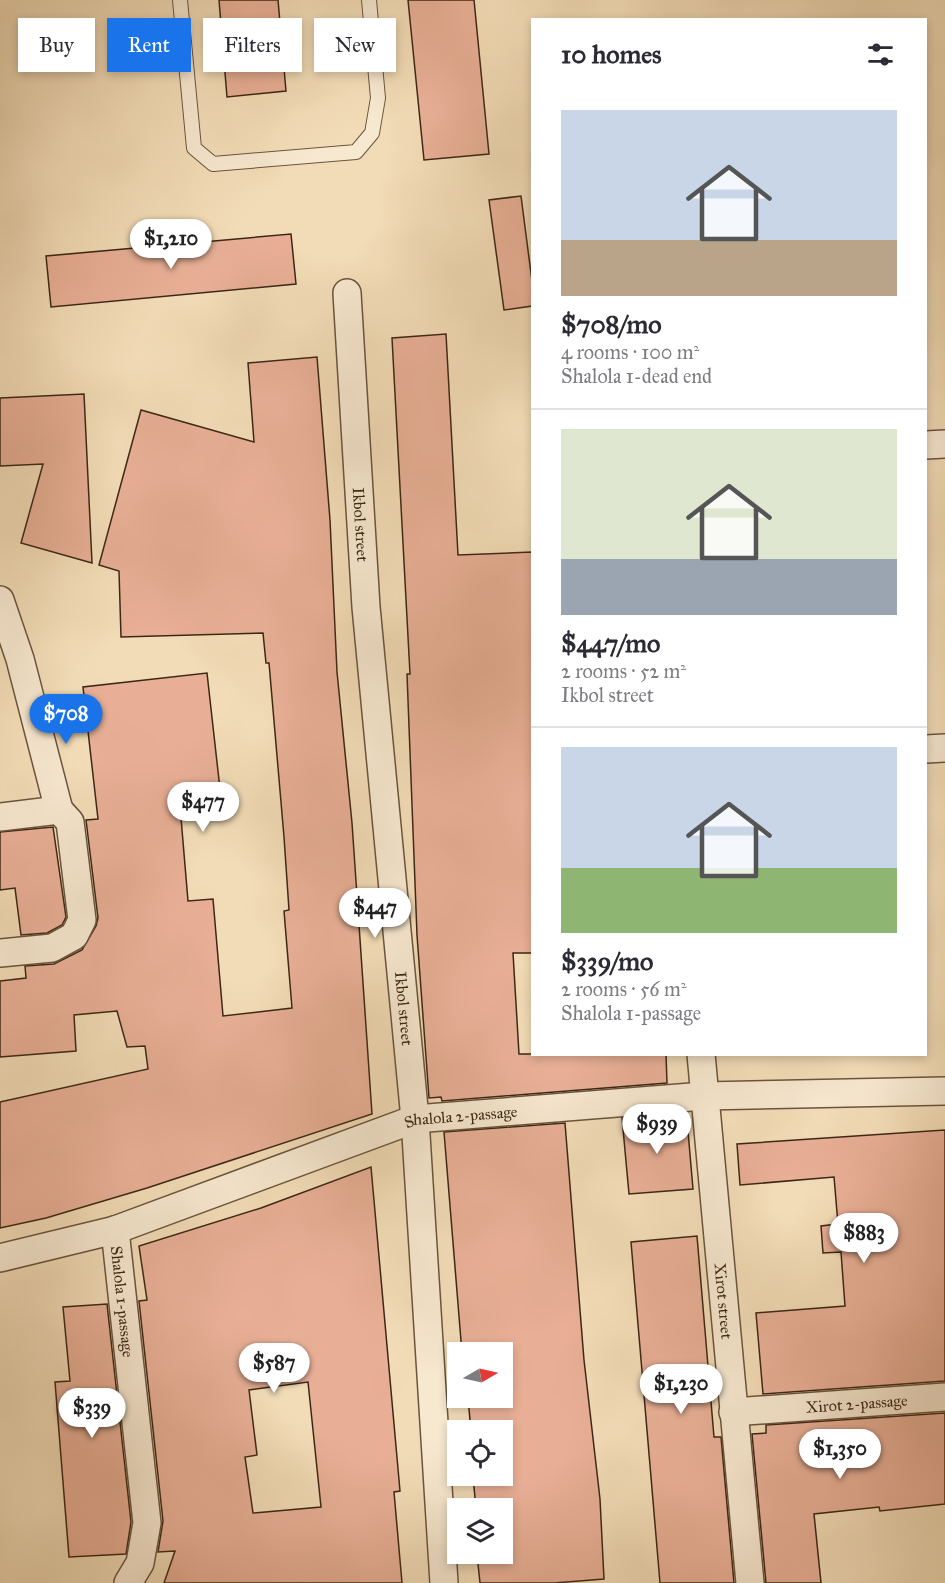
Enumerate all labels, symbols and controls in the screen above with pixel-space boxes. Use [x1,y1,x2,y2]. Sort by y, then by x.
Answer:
chip: Buy [18,18,95,72]
chip: Rent [107,18,191,72]
chip: Filters [203,18,302,72]
chip: New [314,18,396,72]
text: 10 homes [561,38,662,70]
icon: filters [864,38,897,71]
icon: home [675,149,783,257]
pin: $1,210 [122,219,220,270]
text: $1,210 [144,226,198,250]
text: $708/mo [561,308,661,340]
text: 4 rooms · 100 m² [561,340,699,364]
text: Shalola 1-dead end [561,364,712,388]
icon: home [675,468,783,576]
street label: Ikbol street [349,487,372,563]
text: $447/mo [561,627,660,659]
text: 2 rooms · 52 m² [561,659,686,683]
text: Ikbol street [561,683,654,707]
pin: $708 [30,694,102,745]
text: $708 [44,701,88,725]
pin: $477 [167,782,239,833]
icon: home [675,786,783,894]
text: $477 [181,789,225,813]
pin: $447 [339,888,411,939]
text: $447 [353,895,397,919]
text: $339/mo [561,945,653,977]
street label: Ikbol street [391,971,417,1047]
text: 2 rooms · 56 m² [561,977,687,1001]
text: Shalola 1-passage [561,1001,701,1025]
street label: Shalola 2-passage [402,1102,518,1132]
pin: $939 [621,1104,693,1155]
text: $939 [636,1111,678,1135]
pin: $883 [828,1213,900,1264]
text: $883 [843,1220,885,1244]
street label: Shalola 1-passage [107,1245,138,1359]
street label: Xirot street [710,1262,736,1340]
north arrow [447,1342,513,1408]
map controls [447,1342,513,1564]
pin: $587 [238,1343,310,1394]
text: $587 [253,1350,295,1374]
pin: $1,230 [632,1364,730,1415]
text: $1,230 [654,1371,708,1395]
pin: $339 [56,1388,128,1439]
street label: Xirot 2-passage [805,1391,909,1417]
text: $339 [73,1395,111,1419]
button: locate [447,1420,513,1486]
pin: $1,350 [791,1429,889,1480]
text: $1,350 [813,1436,867,1460]
button: layers [447,1498,513,1564]

